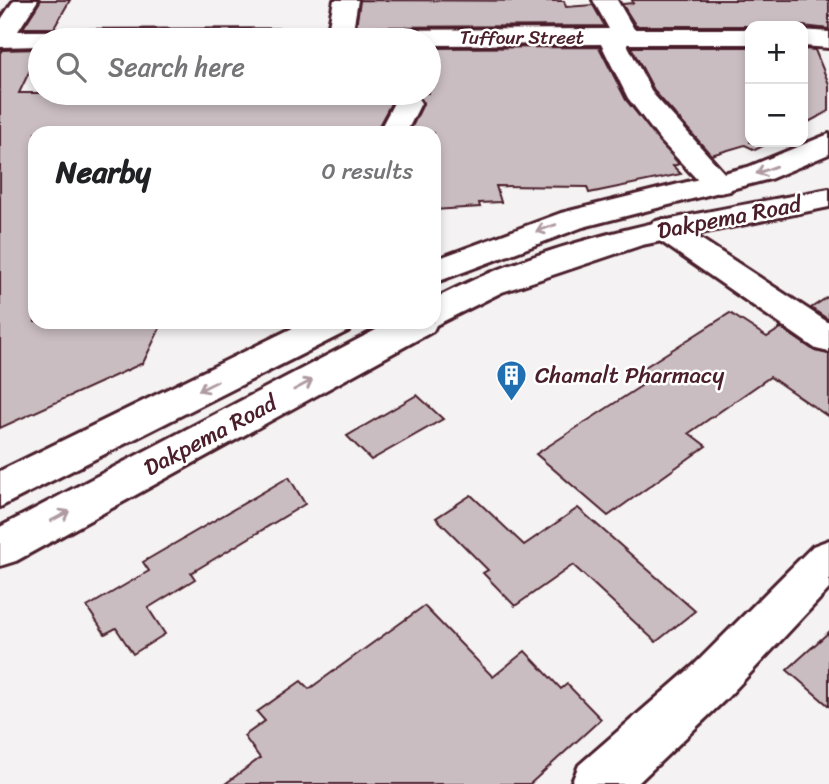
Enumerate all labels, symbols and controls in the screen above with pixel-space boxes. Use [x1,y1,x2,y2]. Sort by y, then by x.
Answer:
street label: Tuffour Street [460,21,584,54]
map controls [745,21,808,147]
button: + [745,21,808,84]
search box [28,28,441,105]
text: Search here [108,44,245,90]
icon: search [52,48,90,86]
button: − [745,84,808,147]
text: Nearby [56,145,151,199]
text: 0 results [321,151,413,192]
one-way arrow [756,164,777,177]
street label: Dakpema Road [654,183,806,252]
one-way arrow [536,223,558,235]
place label: Chamalt Pharmacy [535,355,724,396]
building icon: Chamalt Pharmacy [495,358,529,402]
one-way arrow [293,377,313,391]
one-way arrow [198,379,219,393]
street label: Dakpema Road [136,382,286,488]
one-way arrow [49,509,70,522]

